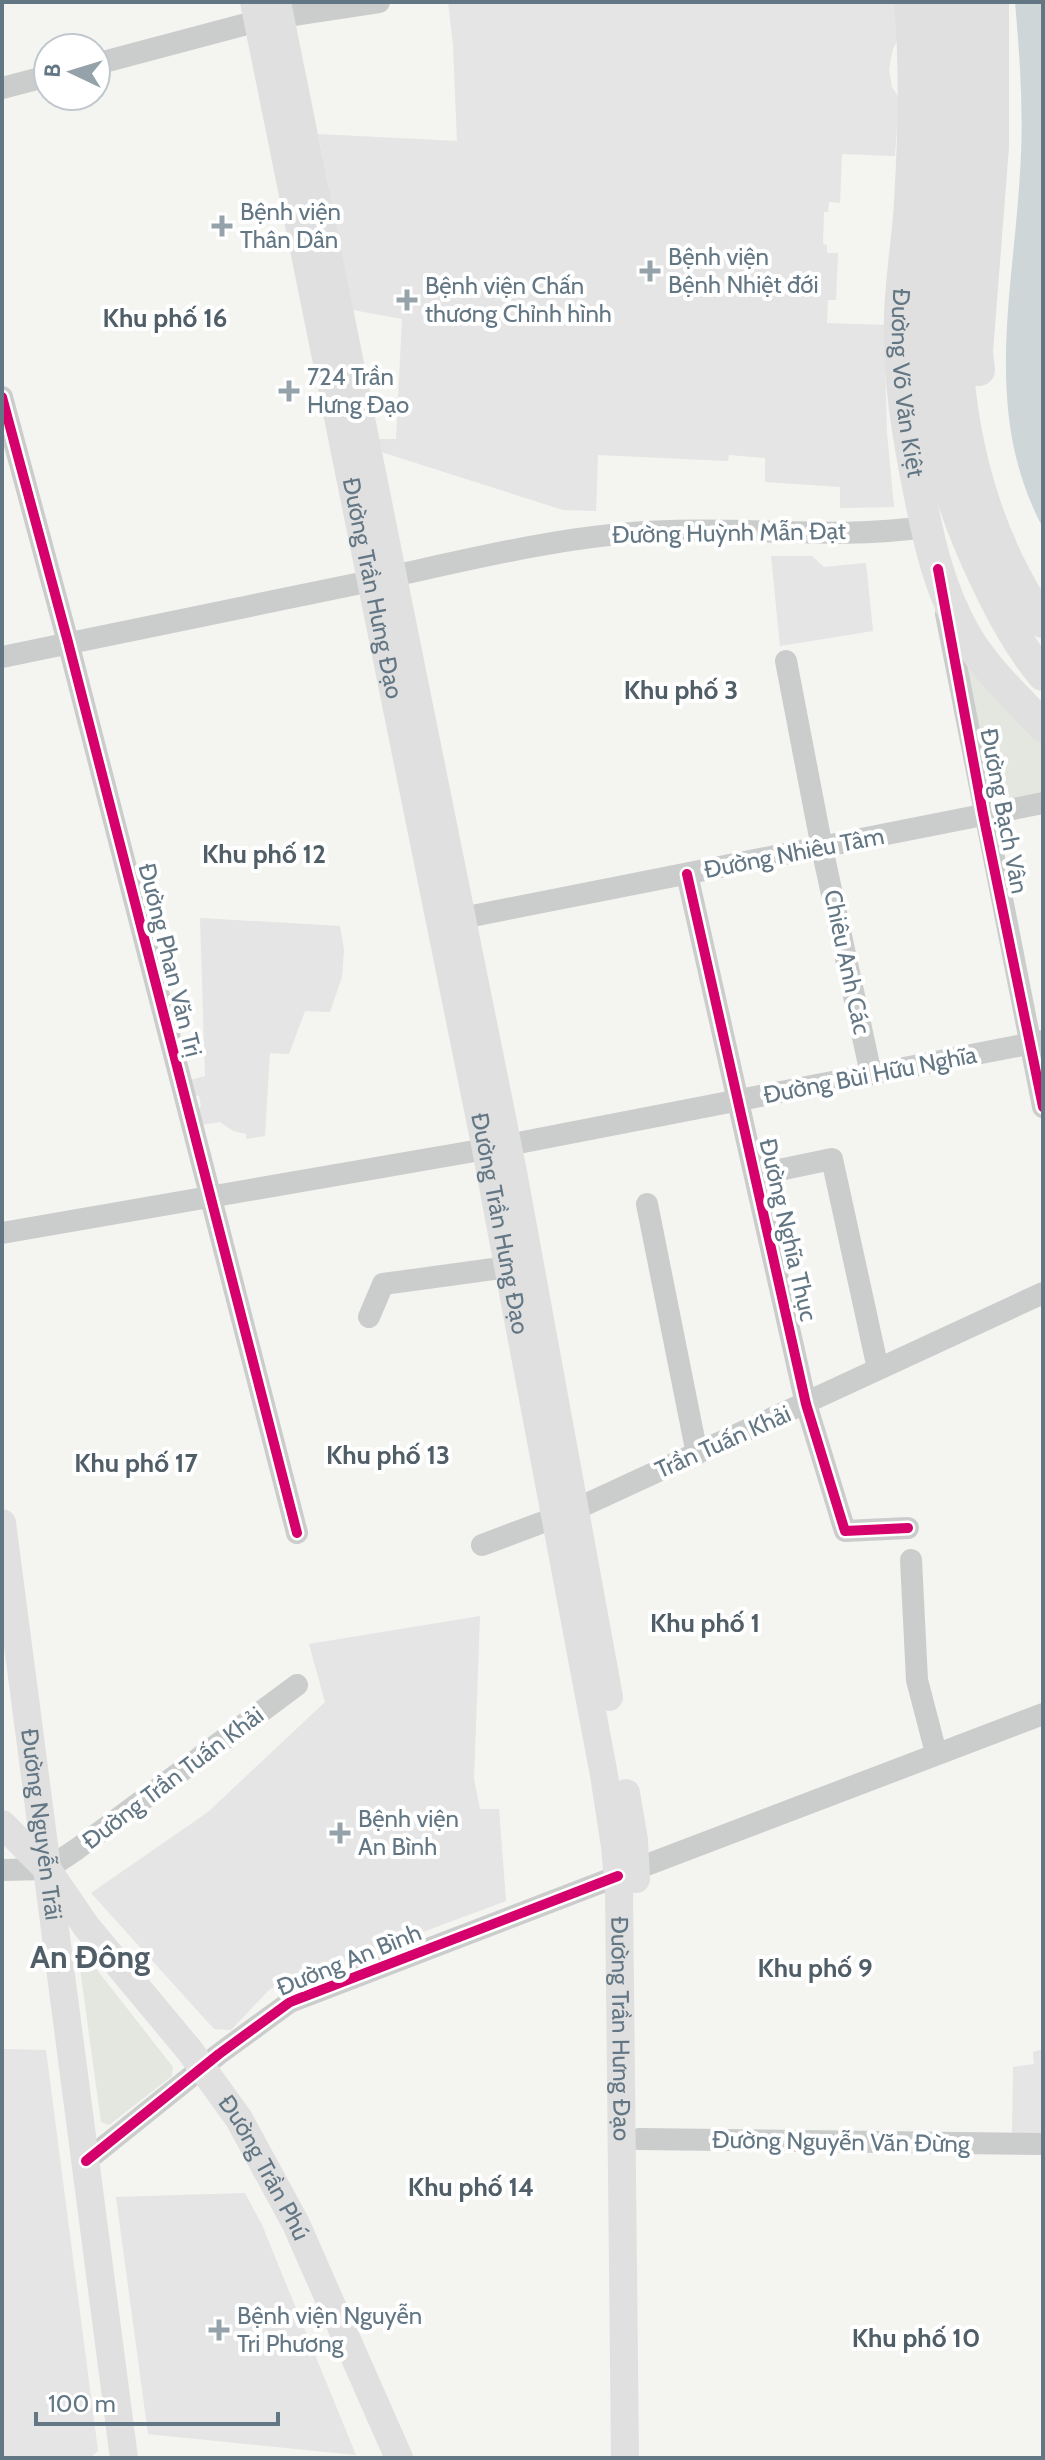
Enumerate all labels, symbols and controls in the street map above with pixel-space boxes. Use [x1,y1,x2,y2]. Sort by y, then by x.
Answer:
north arrow [32,32,112,112]
text: B [39,63,67,78]
place label: Bệnh viện Thân Dân [240,197,341,254]
marker: Bệnh viện Thân Dân [211,215,233,237]
place label: Bệnh viện Bệnh Nhiệt đới [668,242,819,299]
marker: Bệnh viện Bệnh Nhiệt đới [639,260,661,282]
place label: Bệnh viện Chấn thương Chỉnh hình [425,271,612,328]
street label: Đường Võ Văn Kiệt [886,288,931,480]
marker: Bệnh viện Chấn thương Chỉnh hình [396,289,418,311]
district label: Khu phố 16 [103,302,227,334]
place label: 724 Trần Hưng Đạo [307,362,409,419]
marker: 724 Trần Hưng Đạo [278,380,300,402]
street label: Đường Trần Hưng Đạo [337,475,410,701]
street label: Đường Huỳnh Mẫn Đạt [612,516,846,549]
district label: Khu phố 3 [624,674,738,706]
street label: Đường Bạch Vân [974,726,1035,896]
street label: Đường Nhiêu Tâm [701,821,886,884]
district label: Khu phố 12 [202,838,326,870]
street label: Đường Phan Văn Trị [132,860,209,1060]
street label: Chiêu Anh Các [818,887,877,1037]
street label: Đường Bùi Hữu Nghĩa [761,1040,979,1109]
street label: Đường Trần Hưng Đạo [465,1110,536,1337]
street label: Đường Nghĩa Thục [753,1136,824,1324]
street label: Trần Tuấn Khải [651,1399,795,1484]
district label: Khu phố 13 [326,1439,450,1471]
district label: Khu phố 17 [74,1447,198,1479]
district label: Khu phố 1 [650,1607,760,1639]
street label: Đường Trần Tuấn Khải [76,1700,269,1855]
street label: Đường Nguyễn Trãi [15,1727,69,1922]
place label: Bệnh viện An Bình [358,1804,459,1861]
marker: Bệnh viện An Bình [329,1822,351,1844]
street label: Đường Trần Hưng Đạo [605,1916,637,2141]
street label: Đường An Bình [272,1917,425,2002]
district label: An Đông [30,1937,150,1976]
district label: Khu phố 9 [757,1952,873,1984]
street label: Đường Trần Phú [212,2089,316,2245]
street label: Đường Nguyễn Văn Đừng [712,2125,971,2158]
district label: Khu phố 14 [408,2171,534,2203]
place label: Bệnh viện Nguyễn Tri Phương [237,2301,422,2358]
marker: Bệnh viện Nguyễn Tri Phương [208,2319,230,2341]
district label: Khu phố 10 [852,2322,980,2354]
scale bar [36,2376,278,2426]
text: 100 m [48,2389,116,2418]

